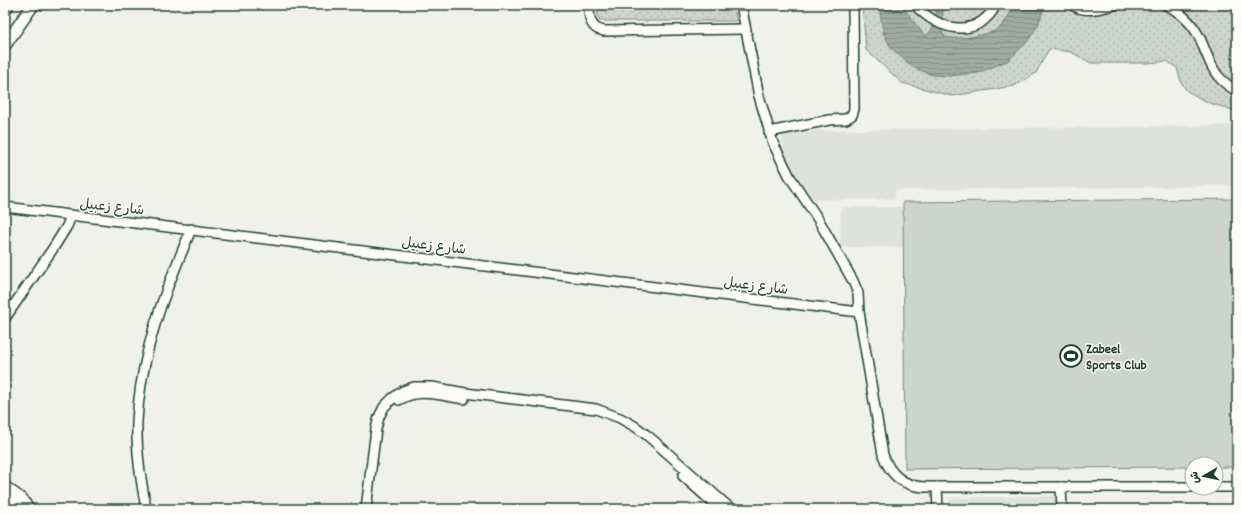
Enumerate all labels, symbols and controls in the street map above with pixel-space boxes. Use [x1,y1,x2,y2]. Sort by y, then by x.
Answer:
street label: شارع زعبيل [78,195,145,221]
street label: شارع زعبيل [400,233,467,261]
street label: شارع زعبيل [722,273,789,301]
place label: Zabeel Sports Club [1086,340,1147,376]
sports icon: Zabeel Sports Club [1058,343,1084,369]
north arrow [1184,456,1224,496]
text: ش [1187,470,1205,484]

